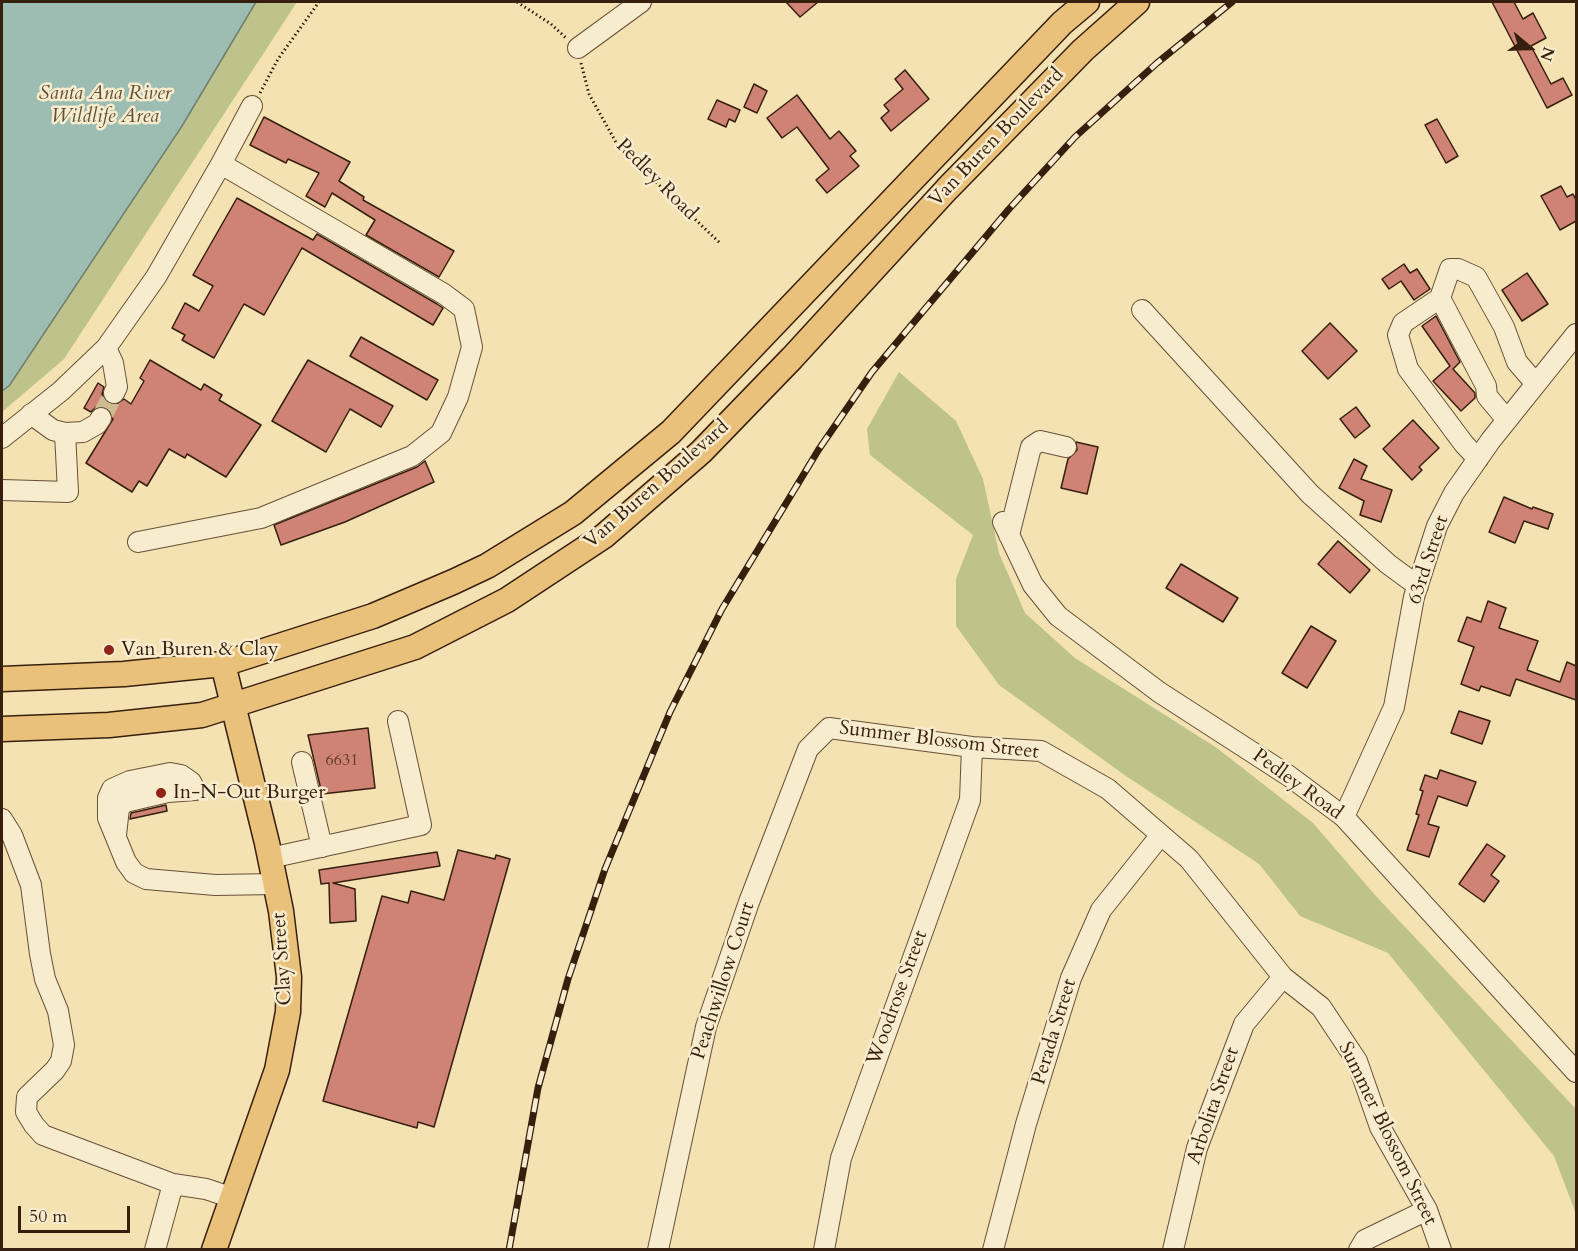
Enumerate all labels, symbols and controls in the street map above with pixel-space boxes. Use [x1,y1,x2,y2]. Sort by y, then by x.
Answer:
north arrow [1500,18,1560,78]
text: N [1534,44,1560,64]
street label: Van Buren Boulevard [924,63,1070,213]
park label: Santa Ana River Wildlife Area [39,82,171,129]
street label: Pedley Road [610,134,702,226]
street label: Van Buren Boulevard [580,416,734,554]
street label: 63rd Street [1403,513,1455,607]
place label: Van Buren & Clay [121,638,279,662]
marker: Van Buren & Clay [102,643,116,657]
street label: Summer Blossom Street [838,717,1040,765]
street label: Pedley Road [1247,744,1347,826]
house number: 6631 [326,751,358,771]
place label: In-N-Out Burger [173,781,325,805]
marker: In-N-Out Burger [154,786,168,800]
street label: Peachwillow Court [687,899,761,1063]
street label: Clay Street [268,912,298,1006]
street label: Woodrose Street [862,927,934,1069]
street label: Perada Street [1027,976,1083,1088]
street label: Summer Blossom Street [1332,1039,1442,1229]
street label: Arbolita Street [1183,1044,1245,1168]
scale bar [21,1194,134,1232]
text: 50 m [29,1204,68,1229]

